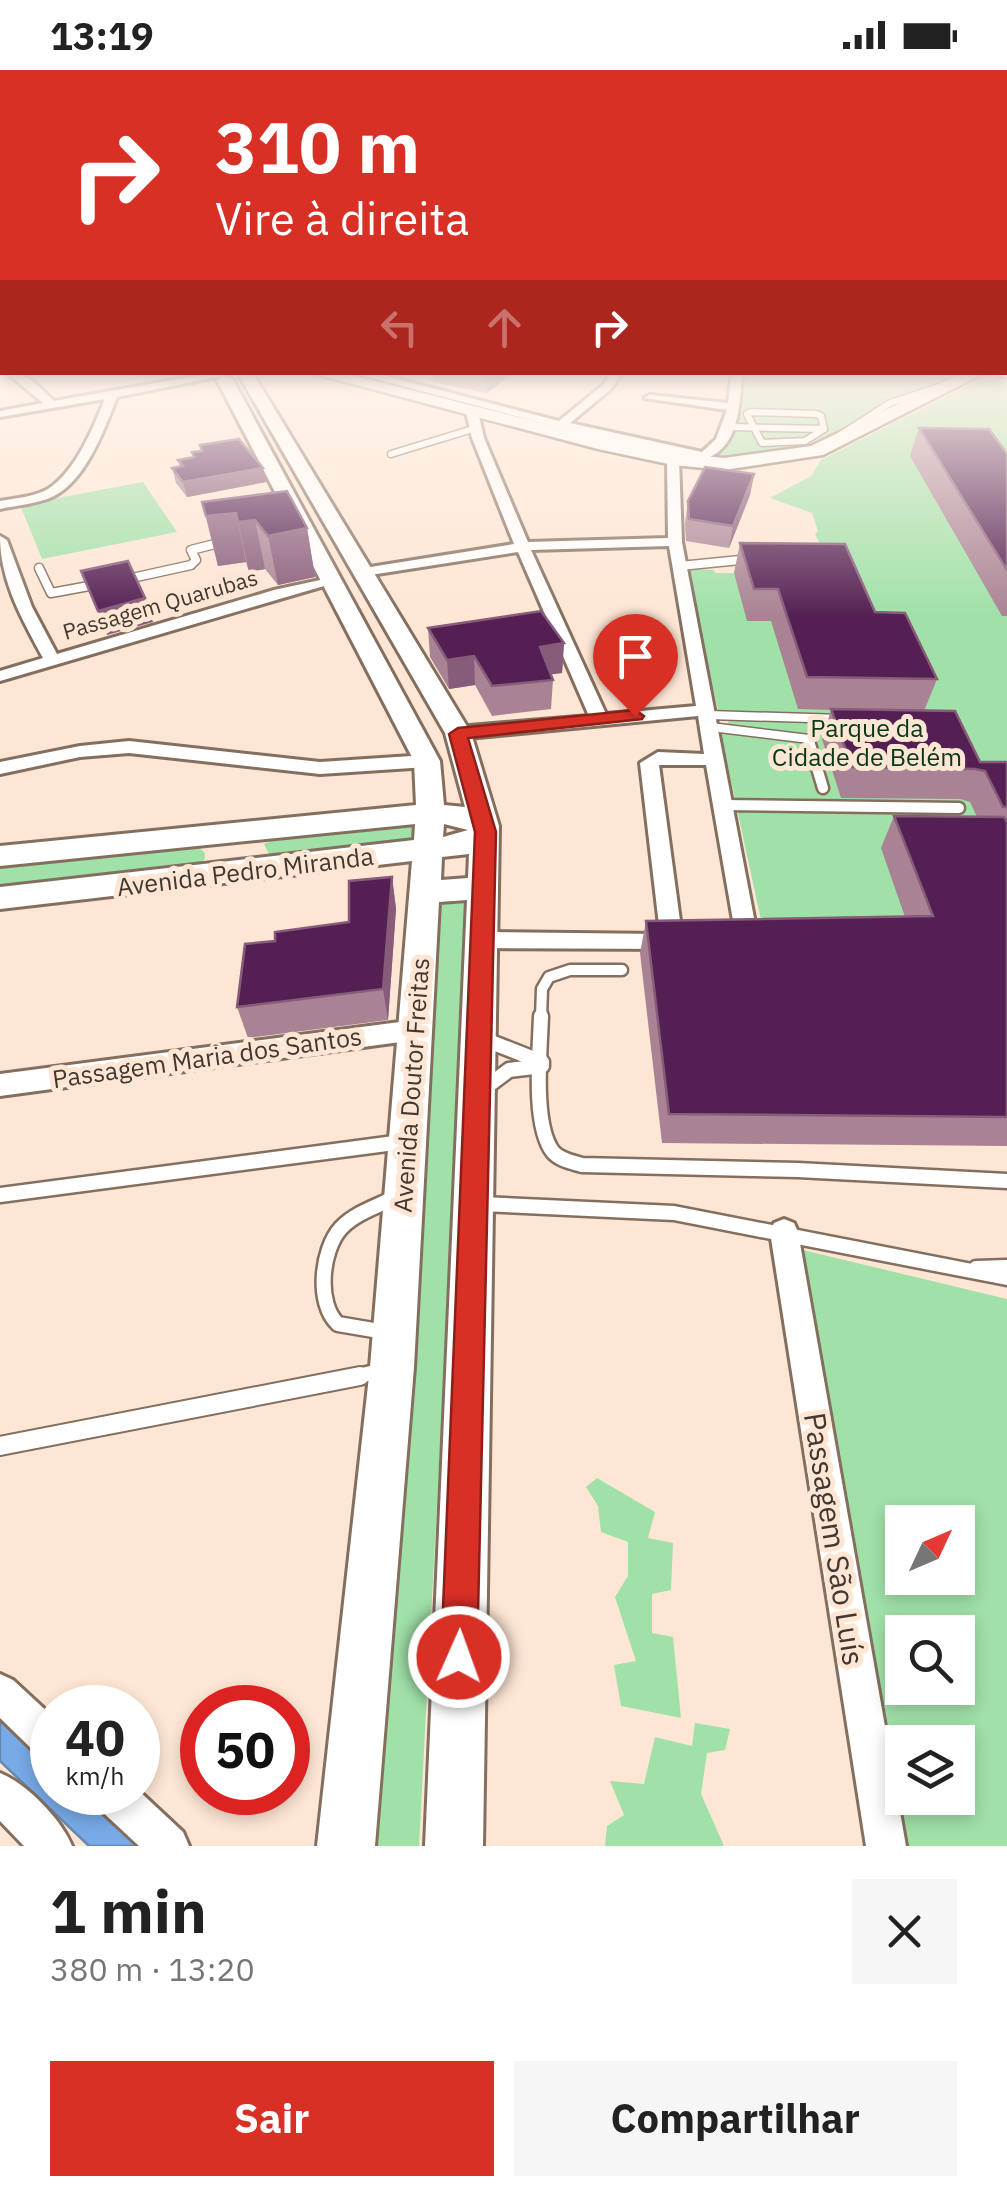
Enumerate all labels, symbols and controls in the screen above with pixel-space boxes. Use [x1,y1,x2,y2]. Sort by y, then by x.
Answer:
text: 13:19 [50,11,154,60]
text: 310 m [215,101,420,192]
icon: right [50,110,180,240]
text: Vire à direita [215,189,469,247]
icon: left [372,300,427,355]
icon: ahead [477,300,532,355]
icon: right [582,300,637,355]
street label: Passagem Quarubas [59,562,261,646]
pin [593,614,678,717]
icon: arrive [608,629,663,684]
park label: Parque da Cidade de Belém [772,711,962,773]
street label: Avenida Pedro Miranda [115,839,375,903]
street label: Avenida Doutor Freitas [386,957,436,1213]
street label: Passagem Maria dos Santos [50,1019,364,1095]
street label: Passagem São Luís [796,1410,874,1668]
north arrow [885,1505,975,1595]
map controls [885,1505,975,1815]
position arrow [407,1605,511,1709]
button: search [885,1615,975,1705]
speed limit sign: 50 [180,1685,310,1815]
text: 40 [65,1705,125,1770]
button: layers [885,1725,975,1815]
text: km/h [66,1759,124,1792]
text: 1 min [50,1871,207,1950]
button: close [852,1879,957,1984]
text: 380 m · 13:20 [50,1948,255,1990]
button: Sair [50,2061,494,2176]
button: Compartilhar [514,2061,957,2176]

